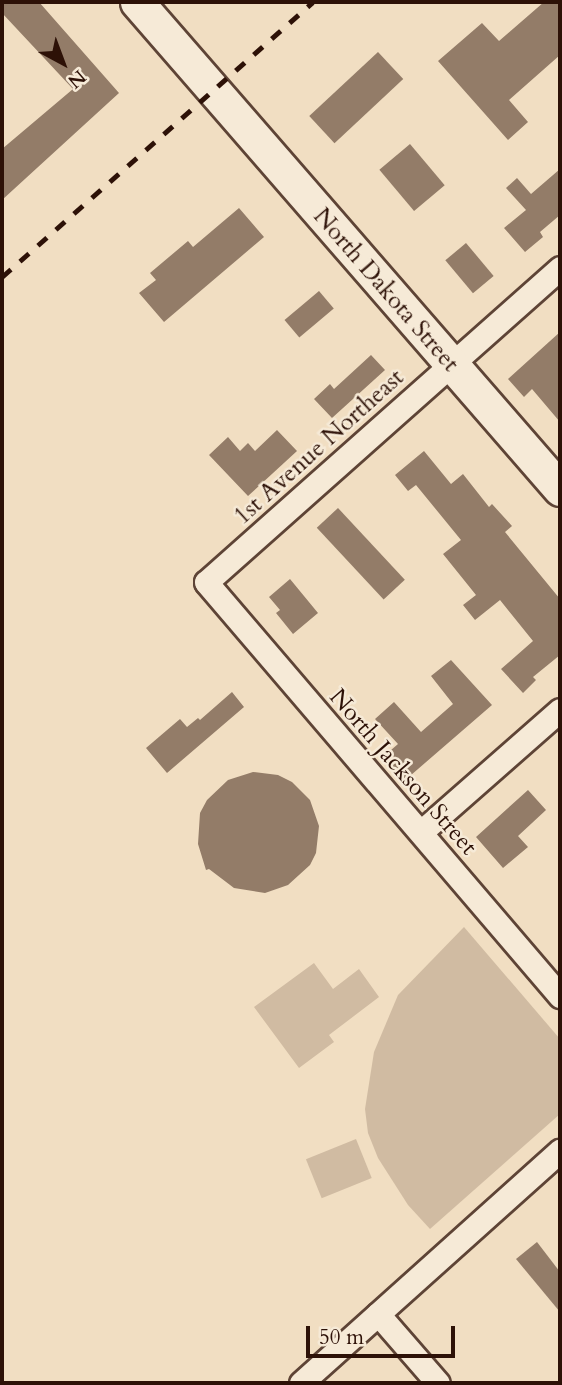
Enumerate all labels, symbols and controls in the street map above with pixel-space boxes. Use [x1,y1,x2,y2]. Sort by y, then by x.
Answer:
north arrow [28,28,98,98]
text: N [62,64,92,94]
street label: North Dakota Street [307,202,465,378]
street label: 1st Avenue Northeast [228,363,410,531]
street label: North Jackson Street [323,683,483,861]
scale bar [310,1312,459,1356]
text: 50 m [319,1323,364,1352]

